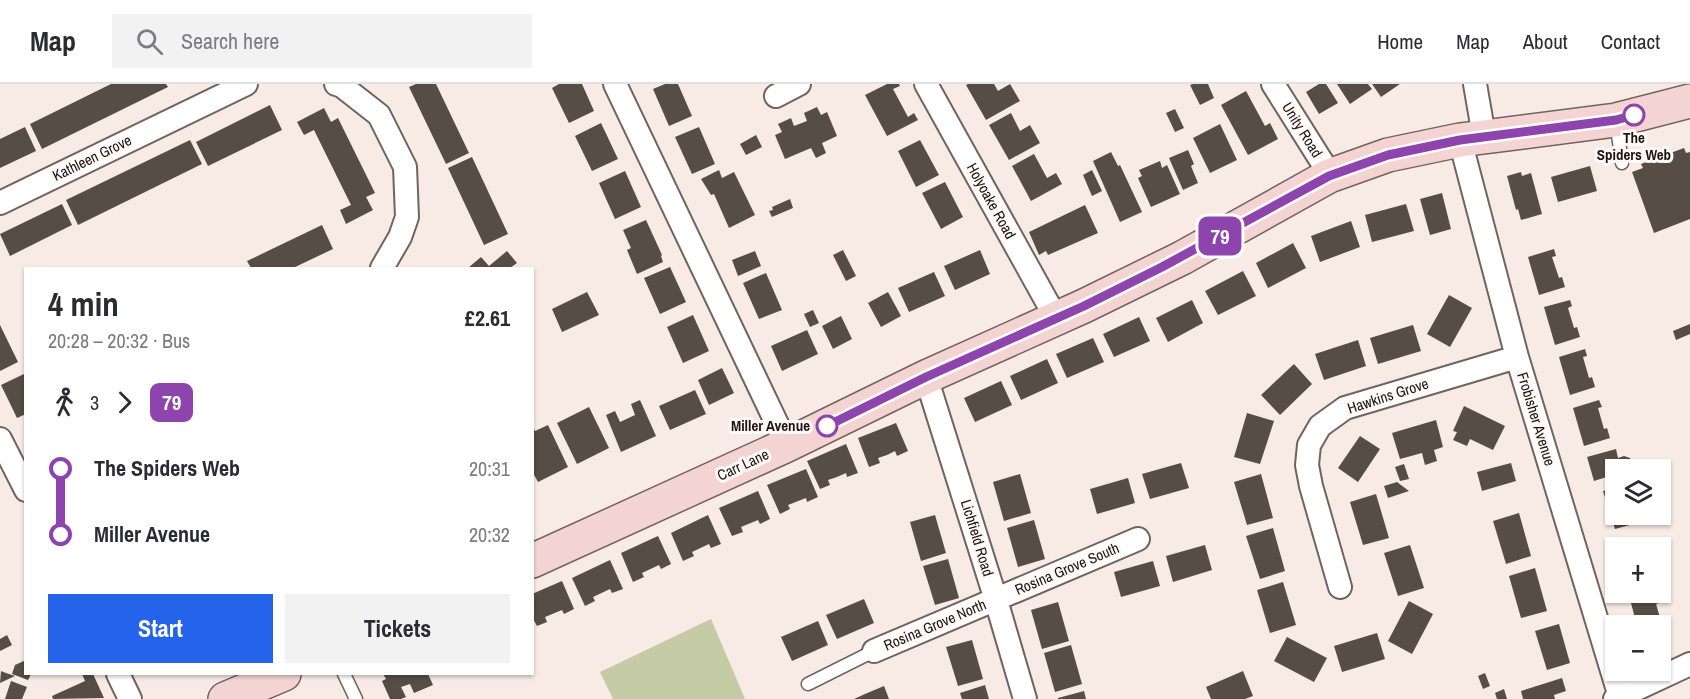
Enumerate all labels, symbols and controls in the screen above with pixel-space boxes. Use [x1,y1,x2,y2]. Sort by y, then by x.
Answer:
search box [112,14,532,68]
text: Map [30,22,76,60]
icon: search [133,25,166,58]
text: Search here [181,26,279,56]
text: Home [1377,27,1423,56]
text: Map [1456,27,1490,56]
text: About [1523,27,1568,56]
text: Contact [1601,27,1660,56]
street label: Unity Road [1277,98,1328,161]
marker: The Spiders Web [1623,104,1645,126]
place label: The Spiders Web [1597,127,1671,165]
street label: Kathleen Grove [49,129,135,186]
street label: Holyoake Road [962,159,1021,243]
line badge: 79 [1193,216,1247,256]
text: 79 [1210,222,1230,251]
text: 4 min [48,282,119,326]
text: £2.61 [465,303,510,333]
text: 20:28 – 20:32 · Bus [48,327,190,354]
street label: Frobisher Avenue [1512,369,1561,468]
street label: Hawkins Grove [1345,372,1431,419]
icon: walk [48,386,81,419]
icon: forward [108,386,141,419]
text: 79 [162,388,181,417]
text: 3 [90,389,99,416]
place label: Miller Avenue [731,415,810,436]
marker: Miller Avenue [816,415,838,437]
street label: Carr Lane [714,443,772,486]
text: The Spiders Web [94,453,240,483]
text: 20:31 [469,455,510,482]
map controls [1605,459,1671,681]
button: layers [1605,459,1671,525]
street label: Lichfield Road [956,497,999,579]
text: Miller Avenue [94,519,210,549]
text: 20:32 [469,521,510,548]
street label: Rosina Grove South [1011,537,1122,600]
button: + [1605,537,1671,603]
button: Start [48,594,273,663]
button: Tickets [285,594,510,663]
street label: Rosina Grove North [880,594,989,656]
button: − [1605,615,1671,681]

